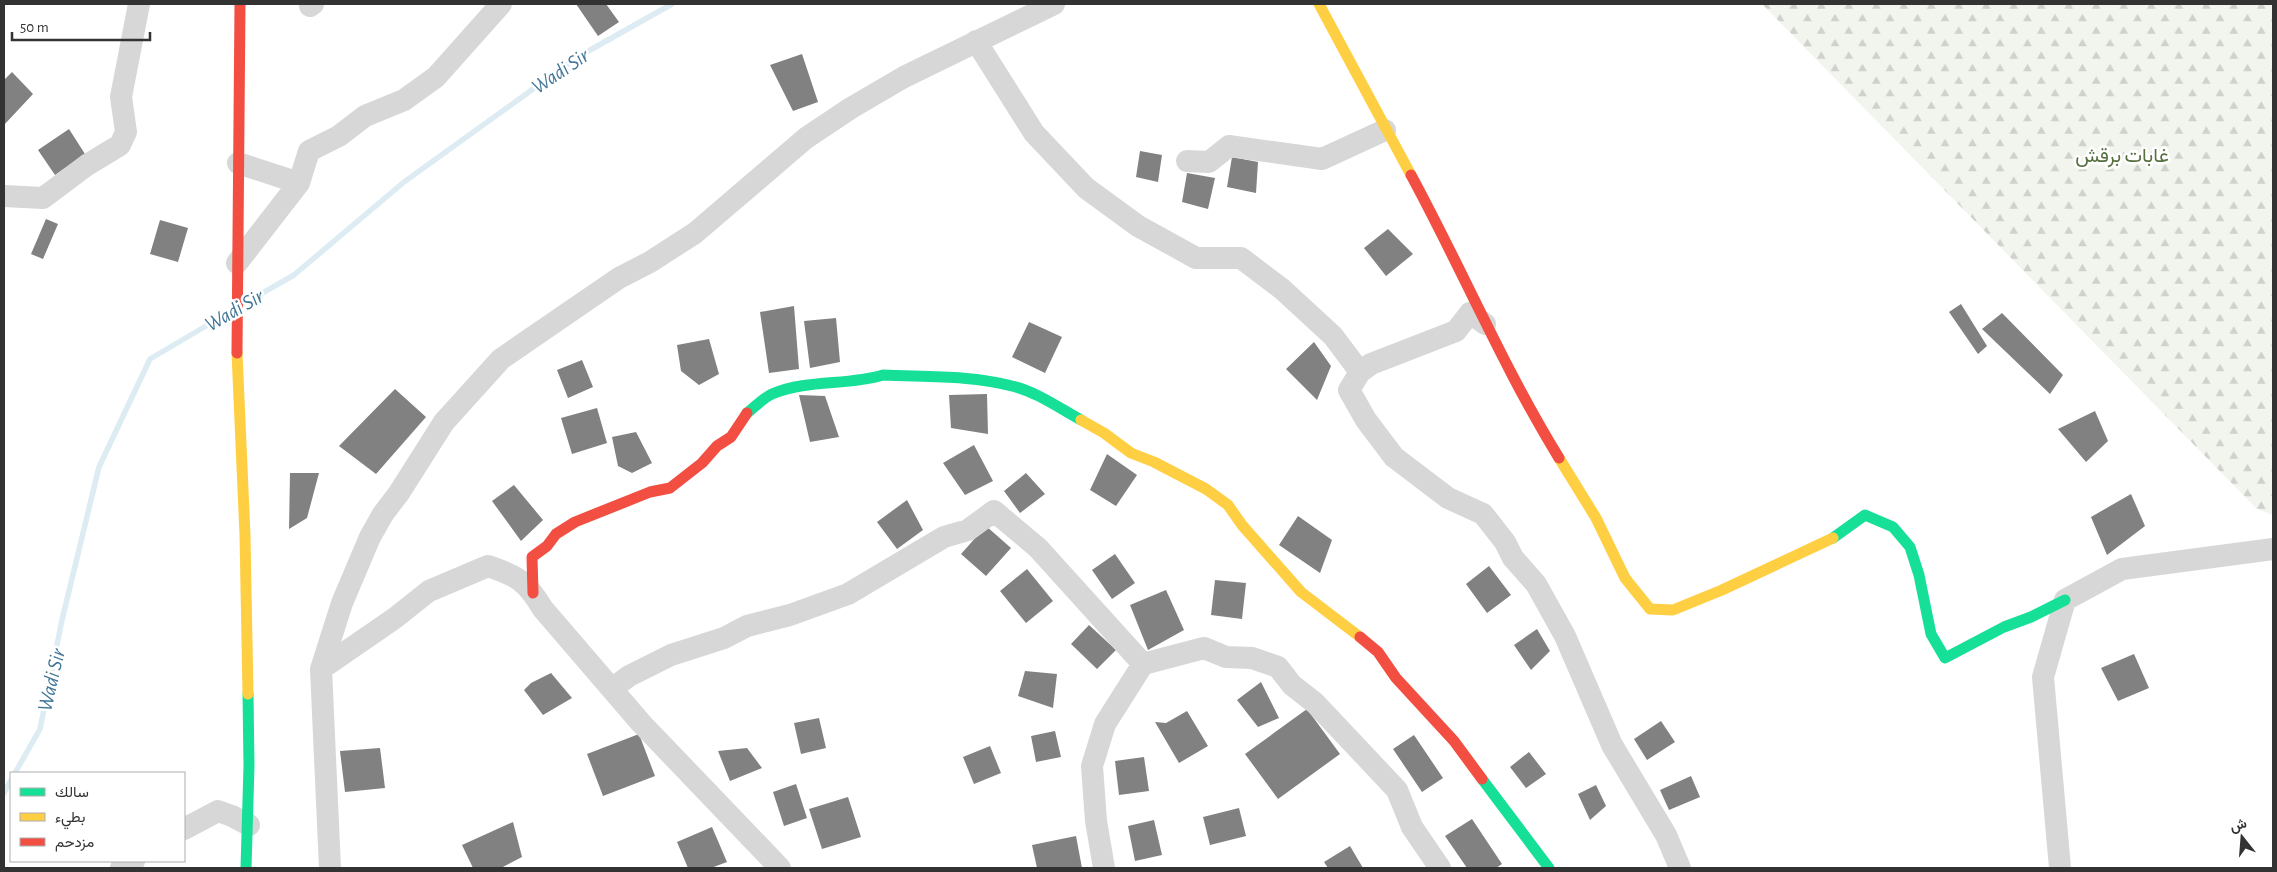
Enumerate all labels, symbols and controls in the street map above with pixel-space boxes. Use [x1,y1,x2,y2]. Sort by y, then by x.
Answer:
scale bar [12,10,150,42]
text: 50 m [20,20,49,35]
water label: Wadi Sir [528,44,594,98]
park label: غابات برقش [2075,146,2169,168]
water label: Wadi Sir [201,285,268,335]
water label: Wadi Sir [34,646,69,714]
legend [10,772,185,862]
text: سالك [55,785,89,800]
text: بطيء [55,810,85,830]
north arrow [2217,812,2267,862]
text: ش [2228,816,2249,836]
text: مزدحم [55,835,94,852]

